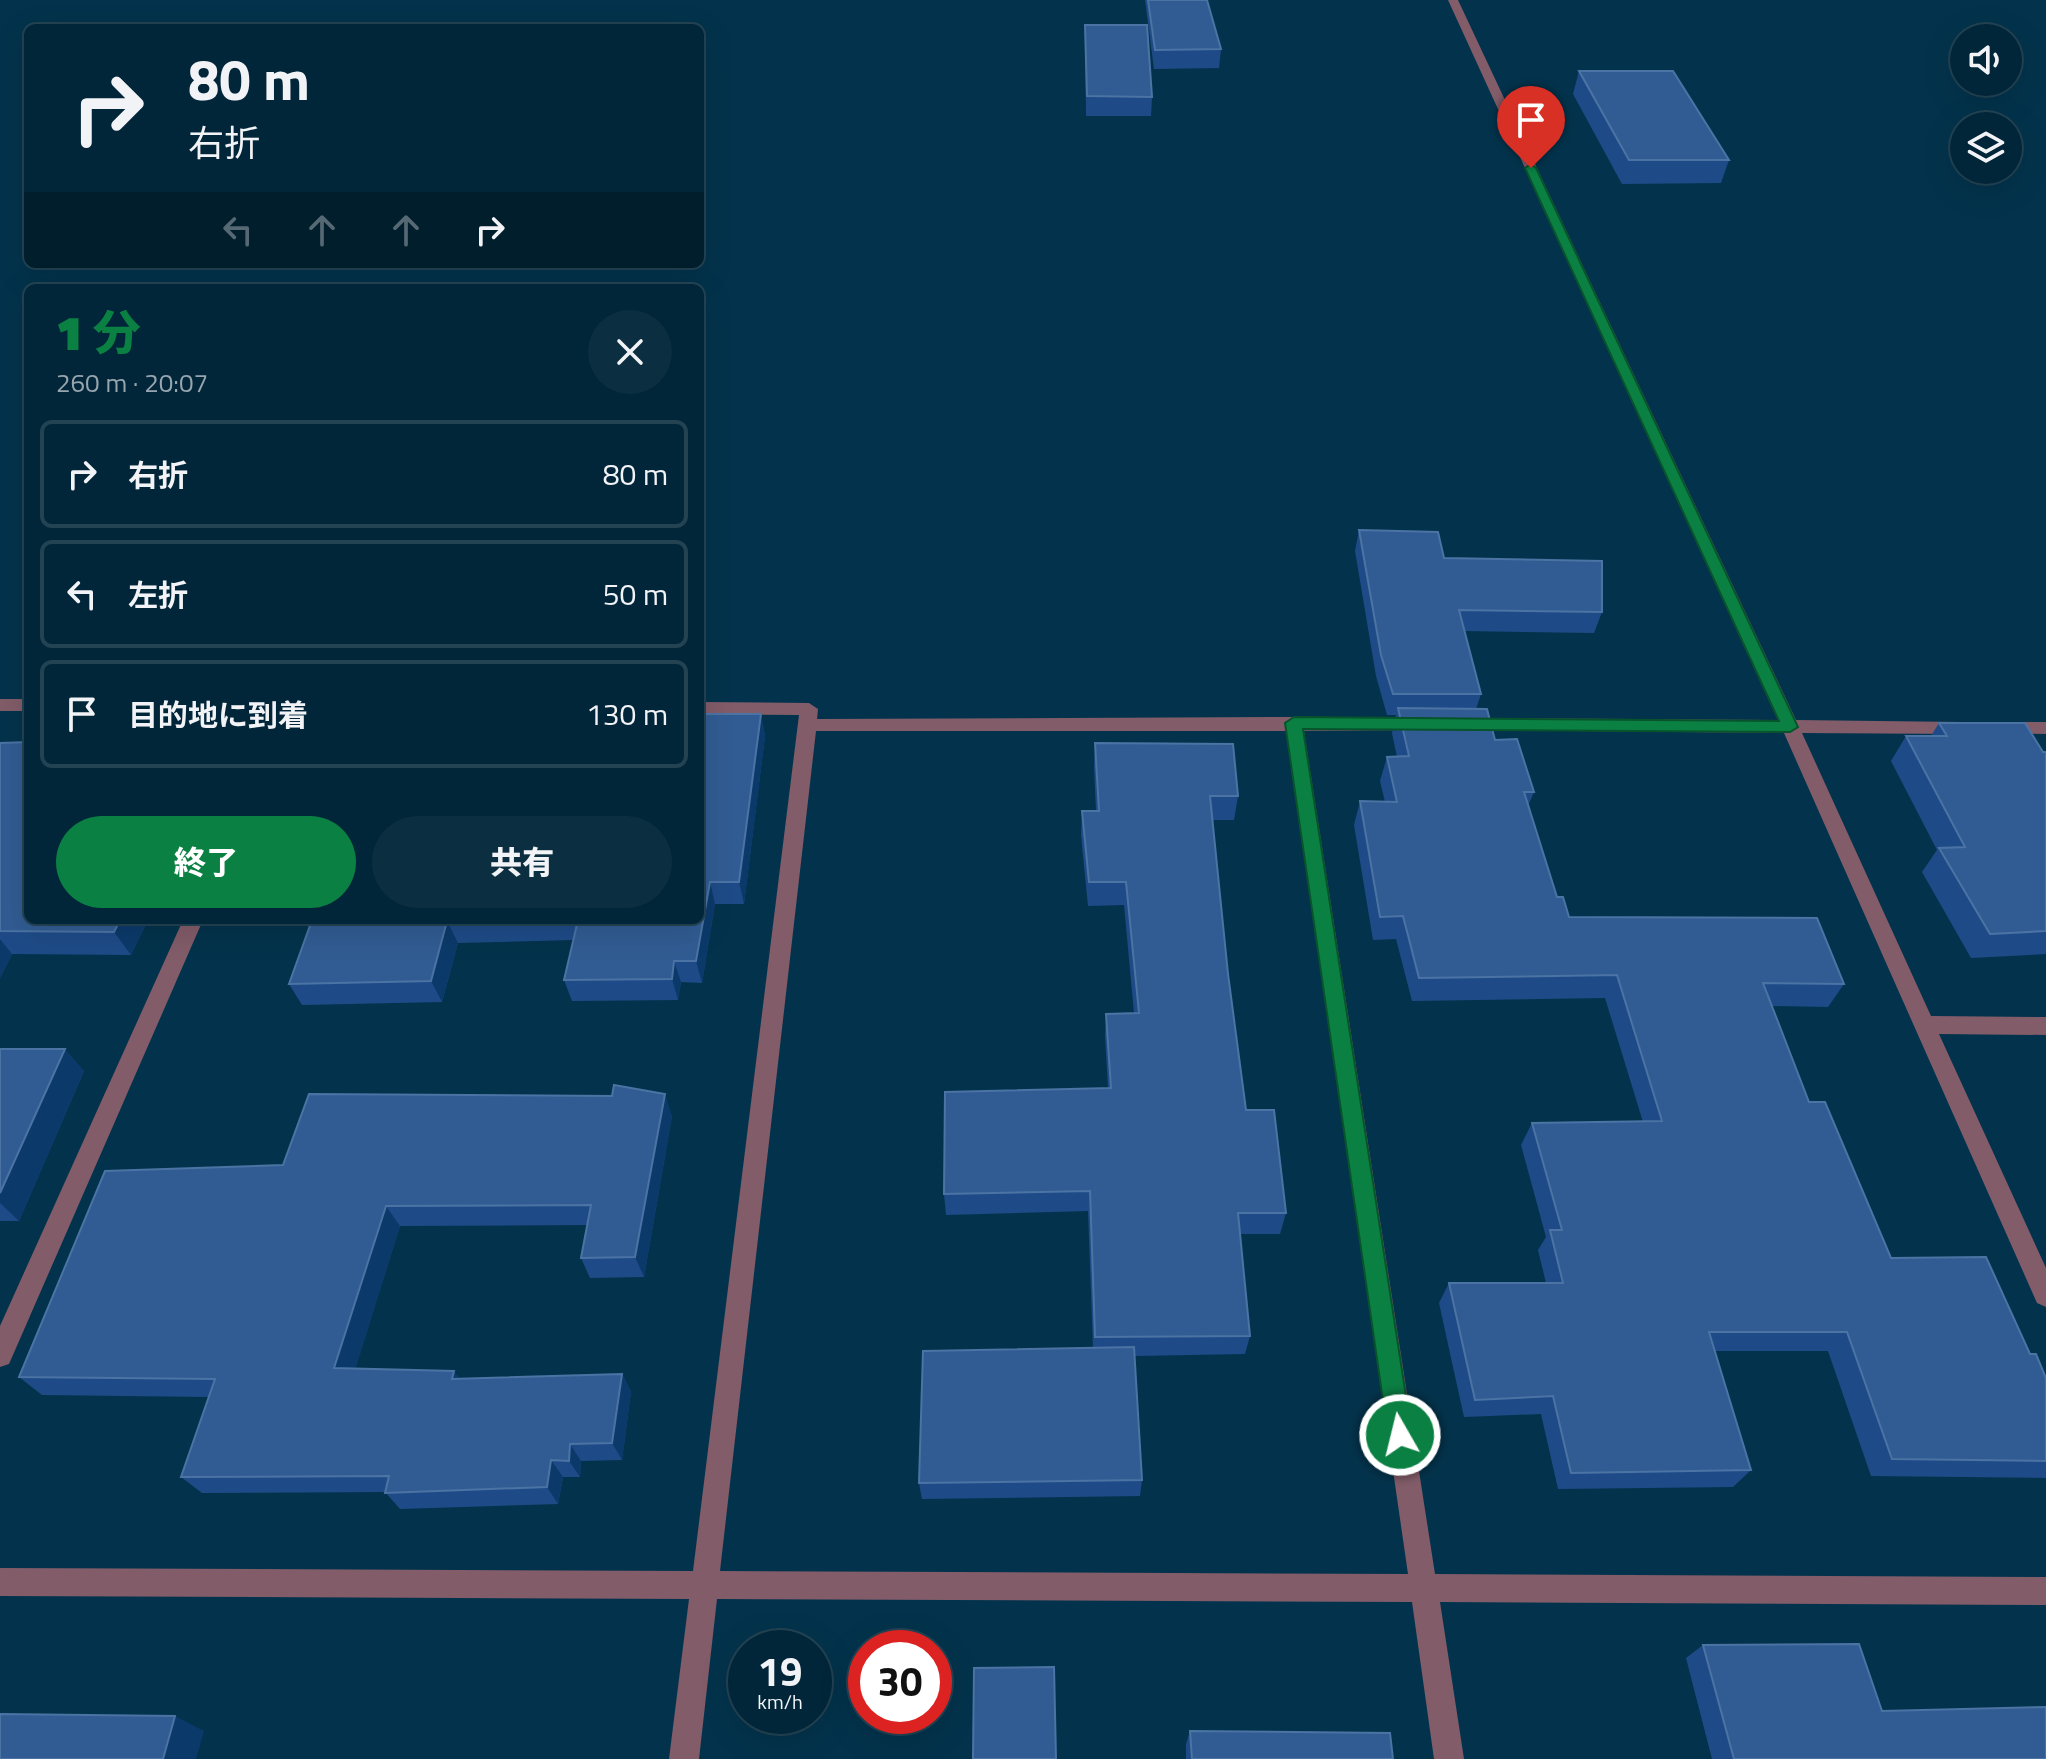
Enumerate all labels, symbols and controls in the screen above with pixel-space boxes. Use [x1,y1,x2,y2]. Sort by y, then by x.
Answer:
map controls [1950,24,2022,184]
button: sound [1950,24,2022,96]
text: 80 m [188,37,310,122]
icon: right [56,56,160,160]
pin [1497,86,1565,168]
icon: arrive [1509,98,1553,142]
button: layers [1950,112,2022,184]
text: 右折 [188,115,260,170]
icon: left [216,208,260,252]
icon: ahead [300,208,344,252]
icon: ahead [384,208,428,252]
icon: right [468,208,512,252]
text: 1 分 [56,296,141,369]
button: close [588,310,672,394]
text: 260 m · 20:07 [56,363,208,402]
text: 80 m [603,451,668,497]
icon: right [60,452,104,496]
text: 右折 [128,452,188,498]
text: 50 m [603,571,668,617]
icon: left [60,572,104,616]
text: 左折 [128,572,188,618]
text: 130 m [586,691,668,737]
icon: arrive [60,692,104,736]
text: 目的地に到着 [128,692,308,738]
button: 終了 [56,816,356,908]
button: 共有 [372,816,672,908]
position arrow [1358,1393,1442,1477]
speed limit sign: 30 [848,1630,952,1734]
text: 19 [758,1641,802,1702]
text: km/h [757,1686,803,1717]

